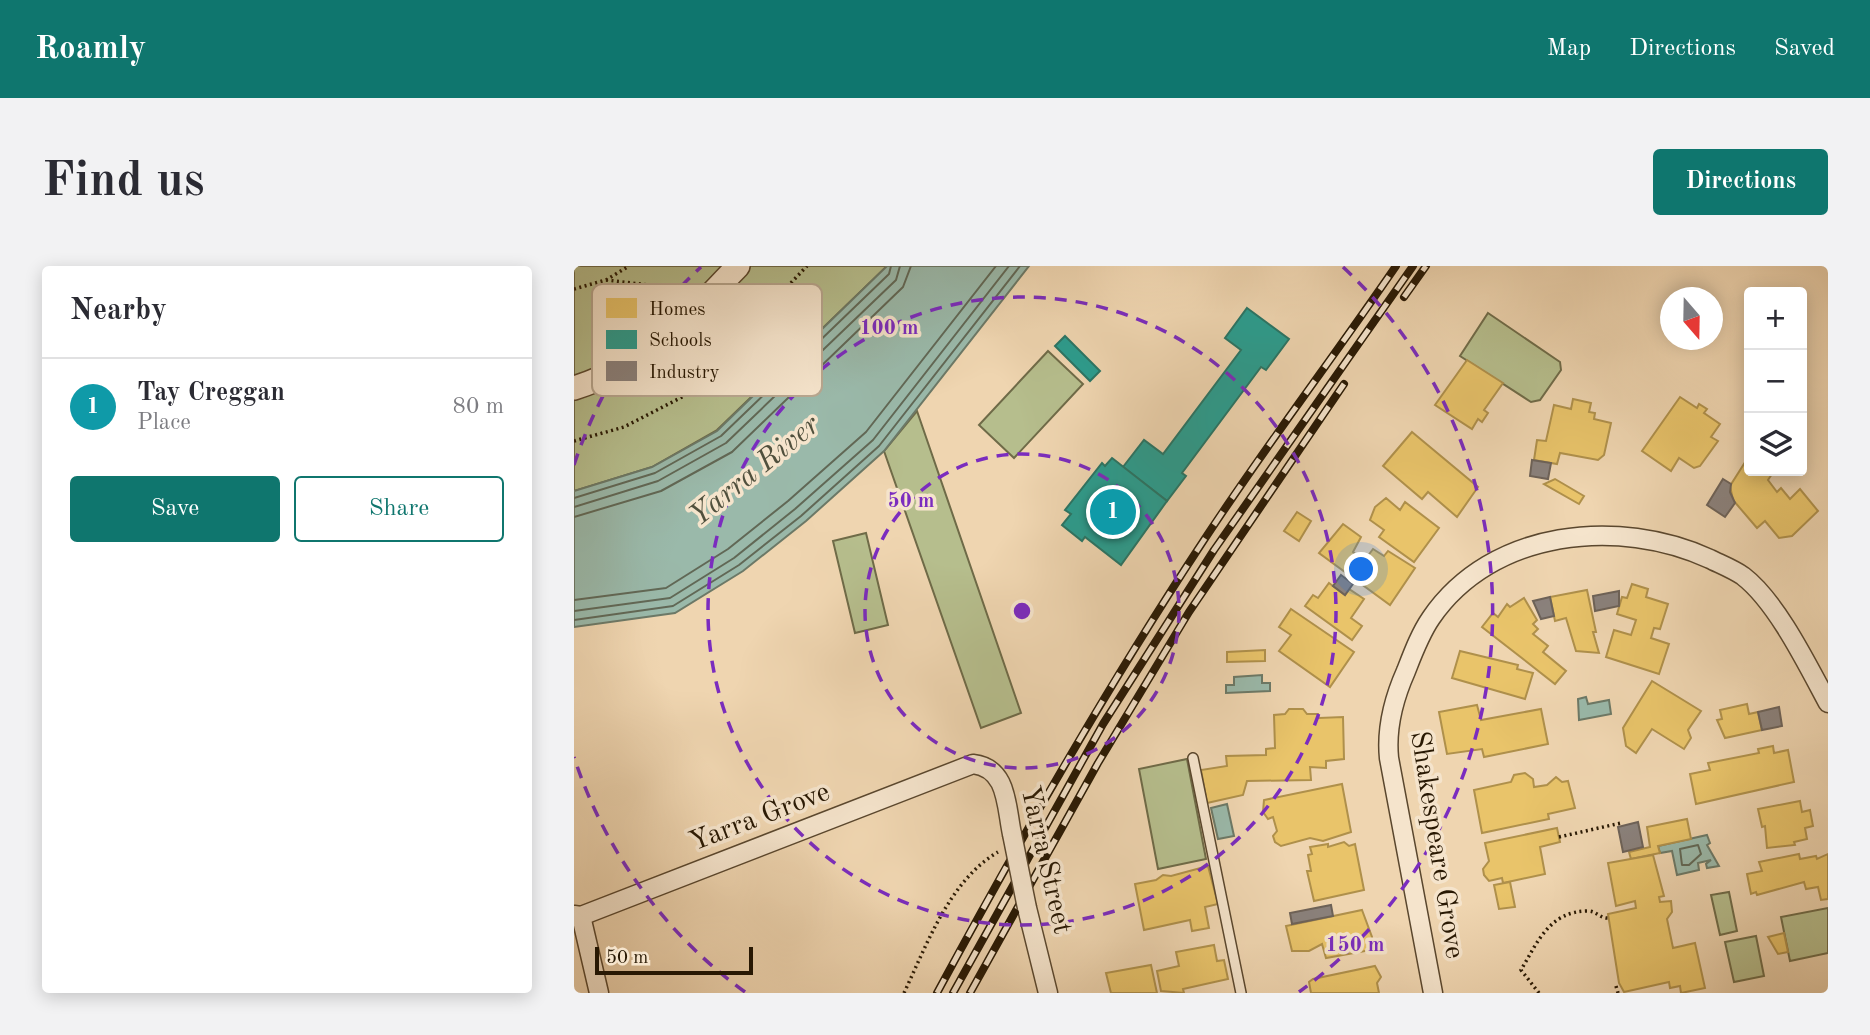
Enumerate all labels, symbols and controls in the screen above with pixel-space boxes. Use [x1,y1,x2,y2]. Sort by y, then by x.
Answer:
text: Roamly [35,33,146,66]
text: Map [1547,37,1591,61]
text: Directions [1629,37,1736,61]
text: Saved [1774,37,1835,61]
button: Directions [1653,149,1828,215]
text: Find us [42,158,205,207]
legend [592,284,822,396]
north arrow [1660,287,1723,350]
map controls [1744,287,1807,476]
button: + [1744,287,1807,350]
text: Nearby [70,296,167,326]
text: Homes [649,301,705,320]
text: 100 m [859,318,919,339]
text: Schools [649,332,712,351]
button: − [1744,350,1807,413]
text: Industry [649,364,720,383]
text: Tay Creggan [137,380,285,406]
text: 1 [86,395,100,418]
text: 80 m [453,395,504,418]
water label: Yarra River [685,409,826,532]
text: Place [137,411,191,434]
button: layers [1744,413,1807,476]
button: Save [70,476,280,542]
button: Share [294,476,504,542]
pin: 1 [1090,486,1136,538]
text: 50 m [887,491,935,512]
your location [1344,552,1378,586]
centre of rings [1010,599,1034,623]
street label: Shakespeare Grove [1404,729,1468,961]
street label: Yarra Grove [686,778,834,858]
street label: Yarra Street [1014,783,1076,937]
text: 150 m [1325,935,1385,956]
scale bar [595,944,752,976]
text: 50 m [606,949,648,968]

